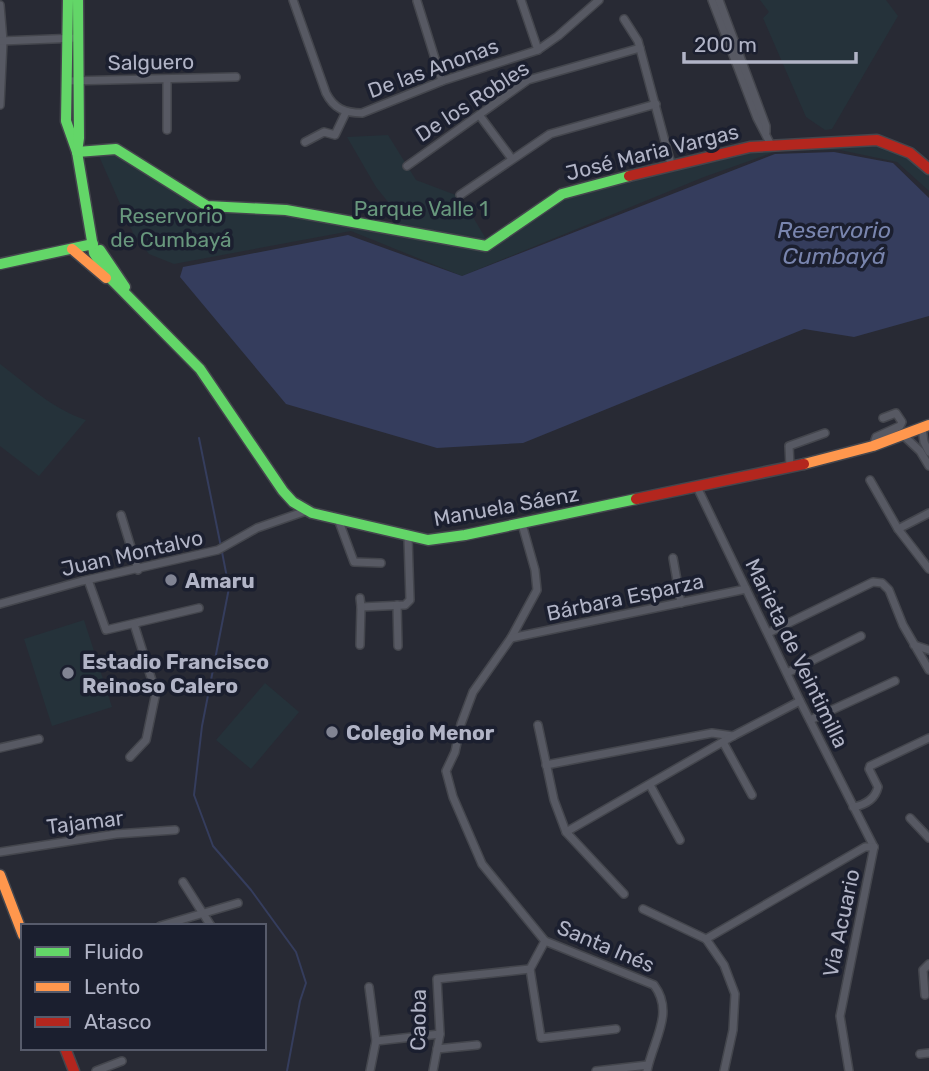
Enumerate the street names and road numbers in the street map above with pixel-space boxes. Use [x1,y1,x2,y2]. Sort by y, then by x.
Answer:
street label: De las Anonas [364,33,502,103]
street label: Salguero [108,49,194,75]
street label: De los Robles [411,55,533,147]
street label: José Maria Vargas [563,118,741,186]
street label: Manuela Sáenz [431,481,581,531]
street label: Juan Montalvo [59,525,205,581]
street label: Marieta de Veintimilla [740,554,854,752]
street label: Bárbara Esparza [544,568,706,626]
street label: Tajamar [45,805,125,839]
street label: Via Acuario [817,867,865,979]
street label: Santa Inés [554,914,658,978]
street label: Caoba [405,989,431,1051]

